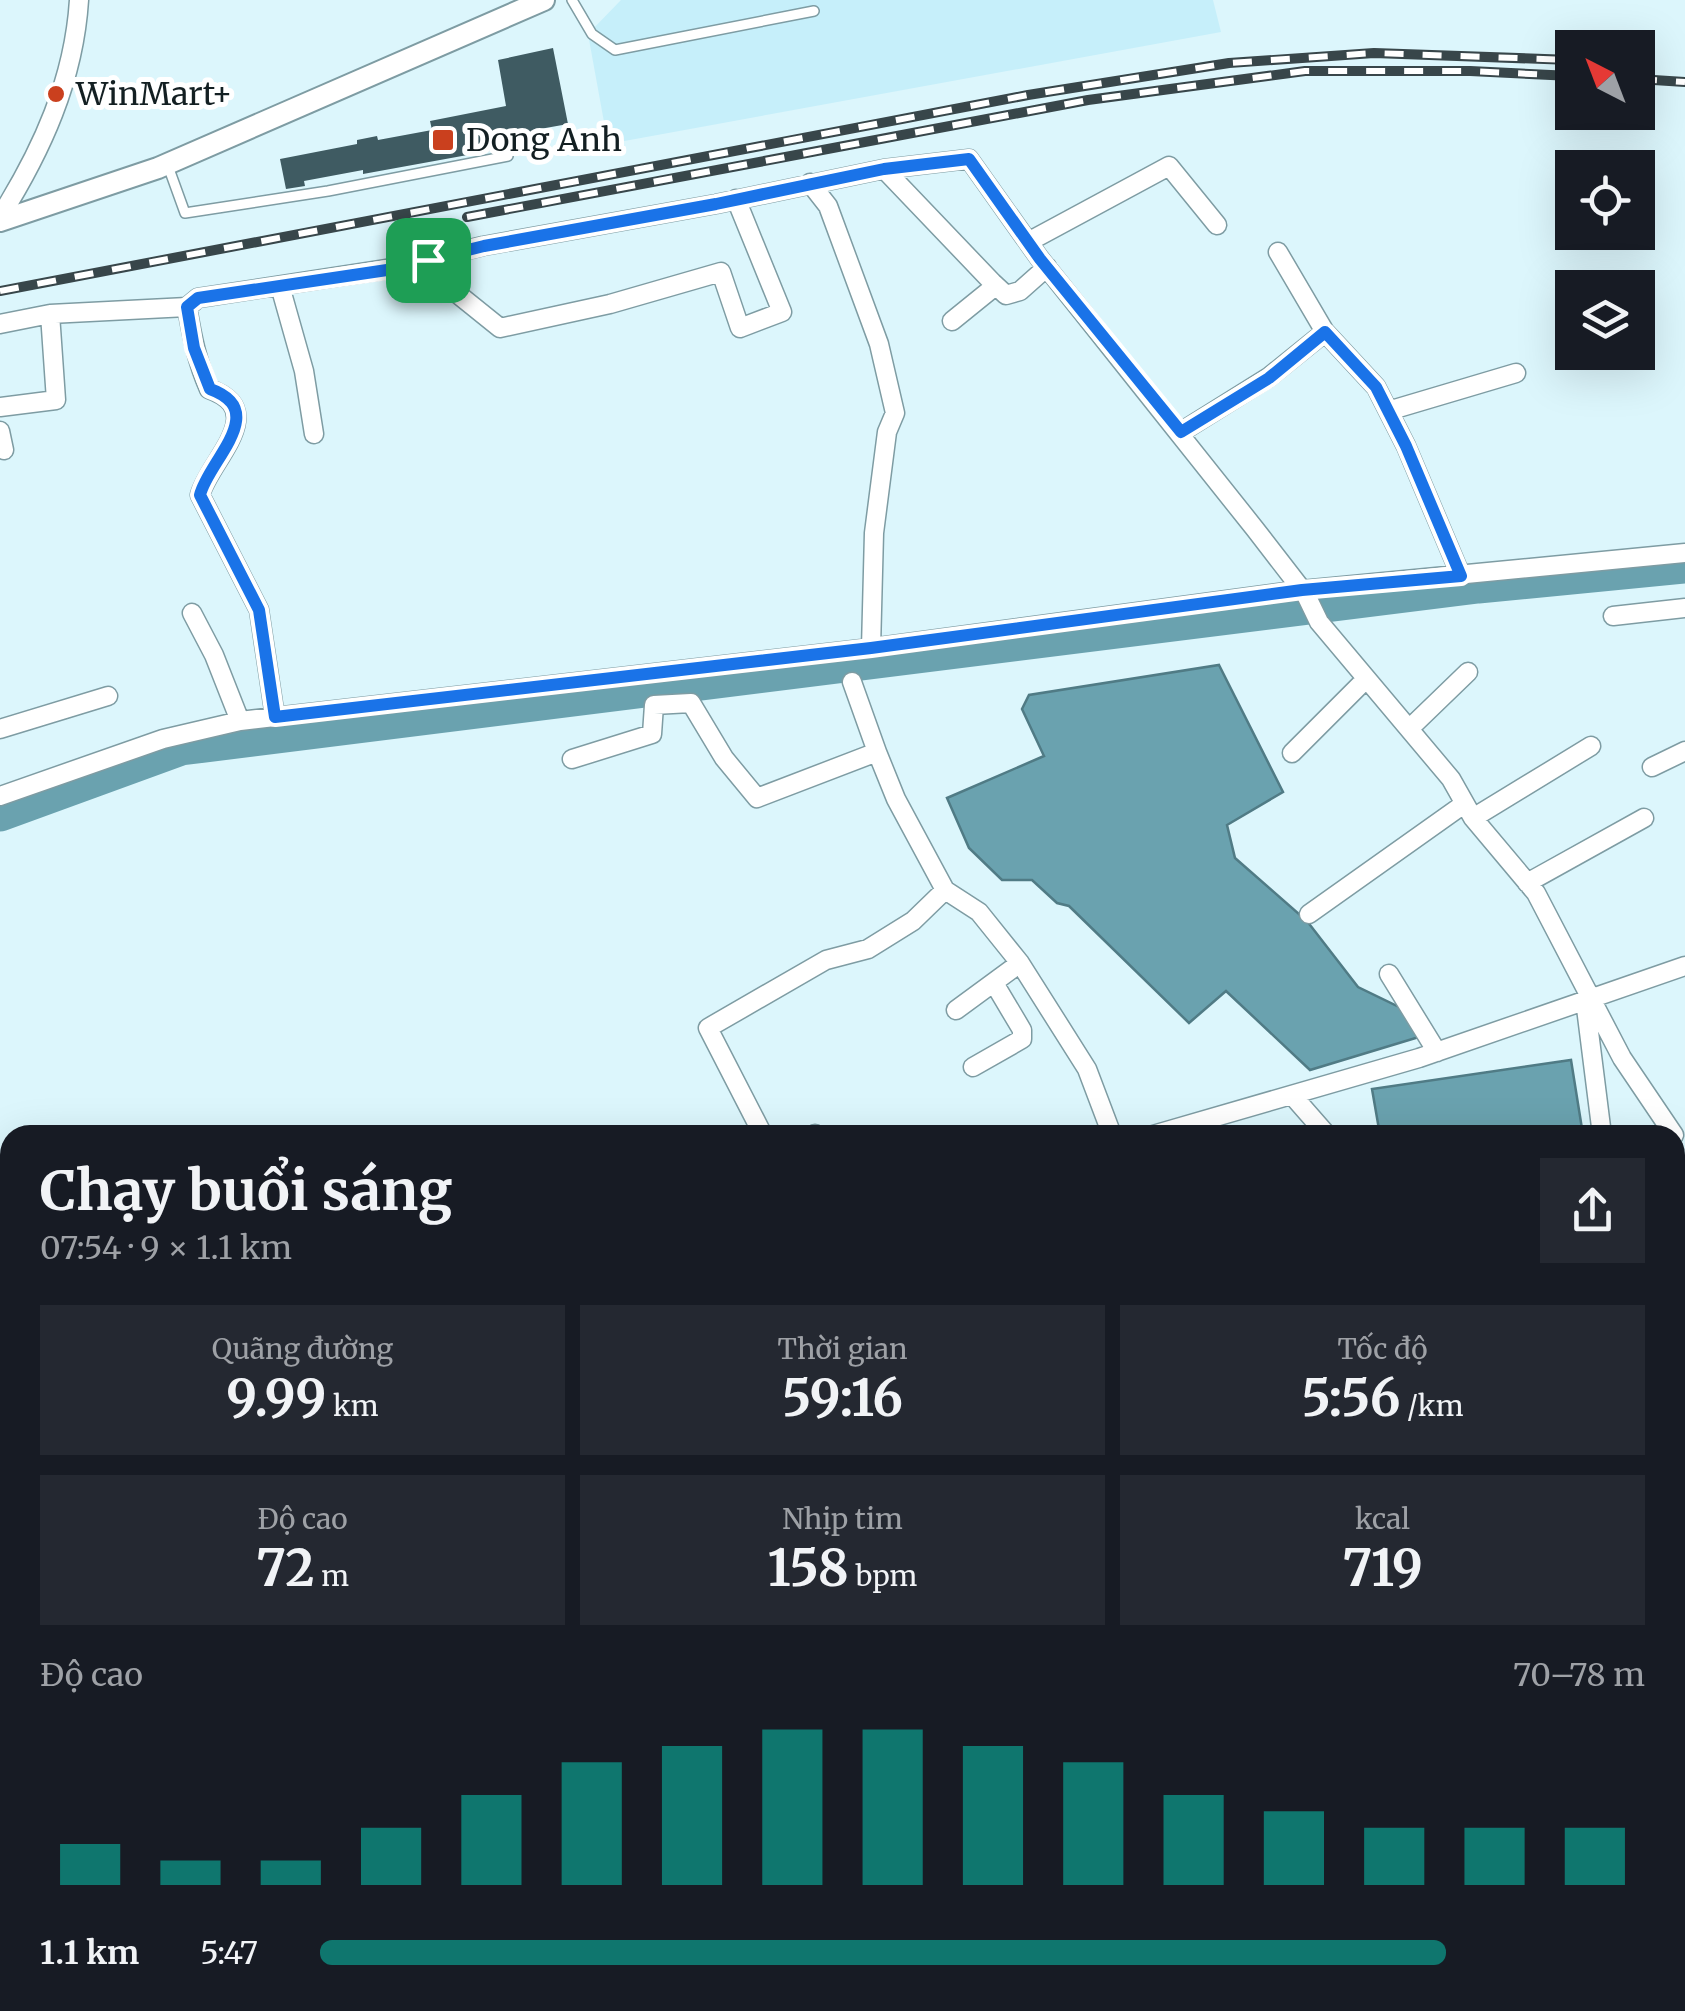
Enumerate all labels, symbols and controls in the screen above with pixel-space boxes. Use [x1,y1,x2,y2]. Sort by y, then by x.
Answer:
north arrow [1555,30,1655,130]
map controls [1555,30,1655,370]
place label: WinMart+ [75,74,233,114]
marker: WinMart+ [45,83,67,105]
place label: Dong Anh [466,120,622,160]
marker: Dong Anh [430,127,456,153]
button: locate [1555,150,1655,250]
pin [386,218,471,303]
icon: arrive [401,233,456,288]
button: layers [1555,270,1655,370]
text: Chạy buổi sáng [40,1156,452,1225]
button: share [1540,1158,1645,1263]
text: 07:54 · 9 × 1.1 km [40,1228,292,1268]
text: Quãng đường [212,1331,393,1367]
text: Thời gian [777,1331,908,1367]
text: Tốc độ [1338,1331,1427,1367]
text: 9.99 [226,1367,326,1430]
text: 59:16 [782,1367,903,1430]
text: 5:56 [1302,1367,1400,1430]
text: km [326,1388,379,1424]
text: /km [1400,1388,1463,1424]
text: Độ cao [257,1501,348,1537]
text: Nhịp tim [782,1501,903,1537]
text: kcal [1355,1501,1410,1537]
text: 72 [256,1537,315,1600]
text: 158 [768,1537,849,1600]
text: 719 [1342,1537,1423,1600]
text: m [315,1558,349,1594]
text: bpm [849,1558,917,1594]
text: Độ cao [40,1655,143,1695]
text: 70–78 m [1513,1655,1645,1695]
text: 1.1 km [40,1933,139,1973]
text: 5:47 [200,1933,258,1973]

